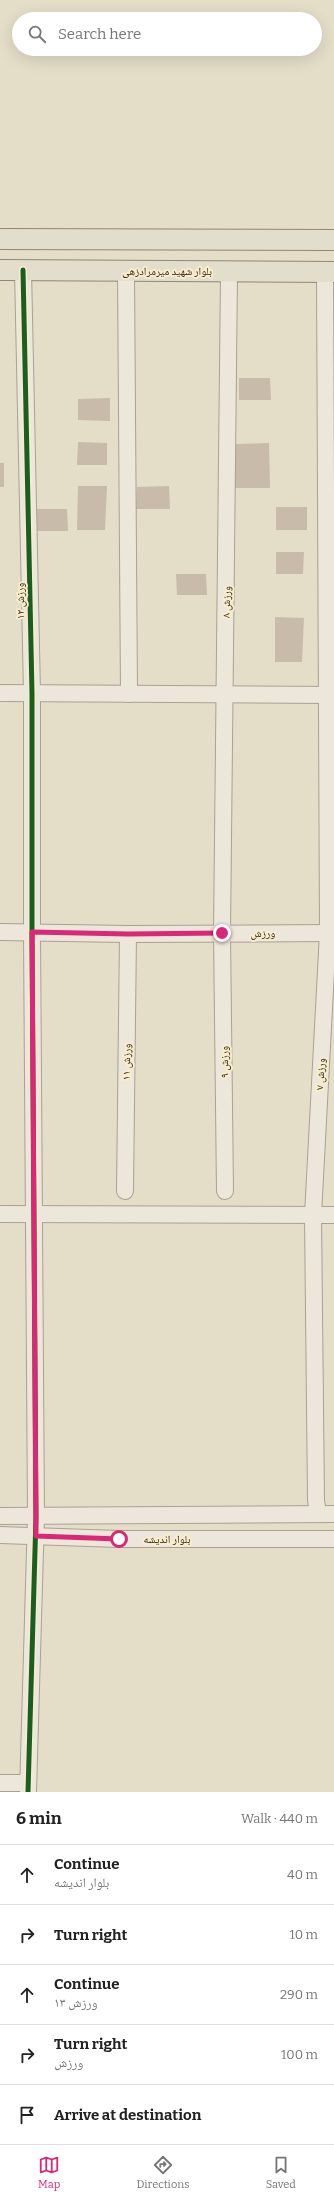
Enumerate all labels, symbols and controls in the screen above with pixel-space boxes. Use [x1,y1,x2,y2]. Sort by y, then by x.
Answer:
search box [12,12,322,56]
icon: search [26,23,48,45]
text: Search here [58,25,141,43]
street label: بلوار شهید میرمرادزهی [122,265,212,278]
street label: ورزش ۱۲ [14,582,27,620]
street label: ورزش ۸ [220,586,233,618]
route end [213,924,231,942]
street label: ورزش [251,927,275,940]
street label: ورزش ۱۱ [120,1043,133,1081]
street label: ورزش ۹ [218,1046,231,1078]
street label: ورزش ۷ [313,1058,328,1090]
route start [110,1530,128,1548]
street label: بلوار اندیشه [144,1533,190,1546]
text: 6 min [16,1808,62,1829]
text: Walk · 440 m [241,1811,318,1826]
text: Continue [54,1855,120,1873]
icon: ahead [16,1864,38,1886]
text: 40 m [287,1867,318,1882]
text: بلوار اندیشه [54,1875,109,1890]
icon: right [16,1924,38,1946]
text: Turn right [54,1926,127,1944]
text: 10 m [289,1927,318,1942]
text: Continue [54,1975,120,1993]
icon: ahead [16,1984,38,2006]
text: 290 m [280,1987,318,2002]
text: ورزش ۱۳ [54,1995,98,2010]
text: Turn right [54,2035,127,2053]
icon: right [16,2044,38,2066]
text: 100 m [281,2047,318,2062]
text: ورزش [54,2055,83,2070]
icon: arrive [16,2104,38,2126]
text: Arrive at destination [54,2106,201,2124]
tab: Map [38,2154,60,2191]
tab: Directions [137,2154,189,2191]
tab: Saved [266,2154,296,2191]

